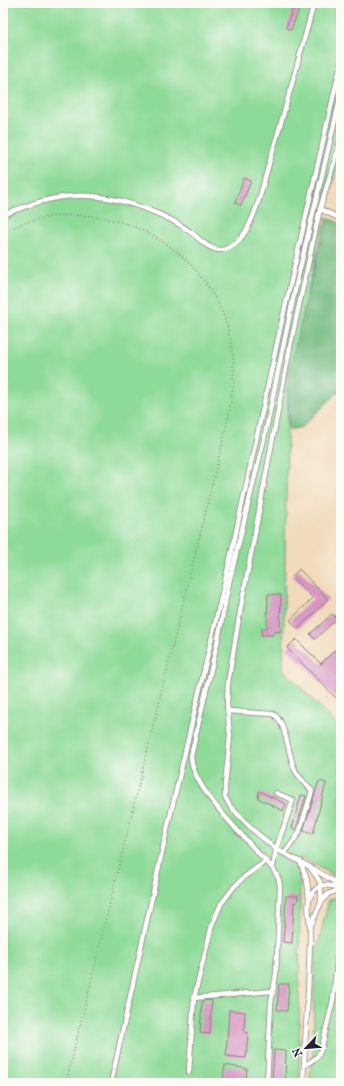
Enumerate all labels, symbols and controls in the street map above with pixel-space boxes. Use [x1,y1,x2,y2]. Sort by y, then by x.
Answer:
north arrow [286,1028,326,1068]
text: N [290,1045,305,1059]

